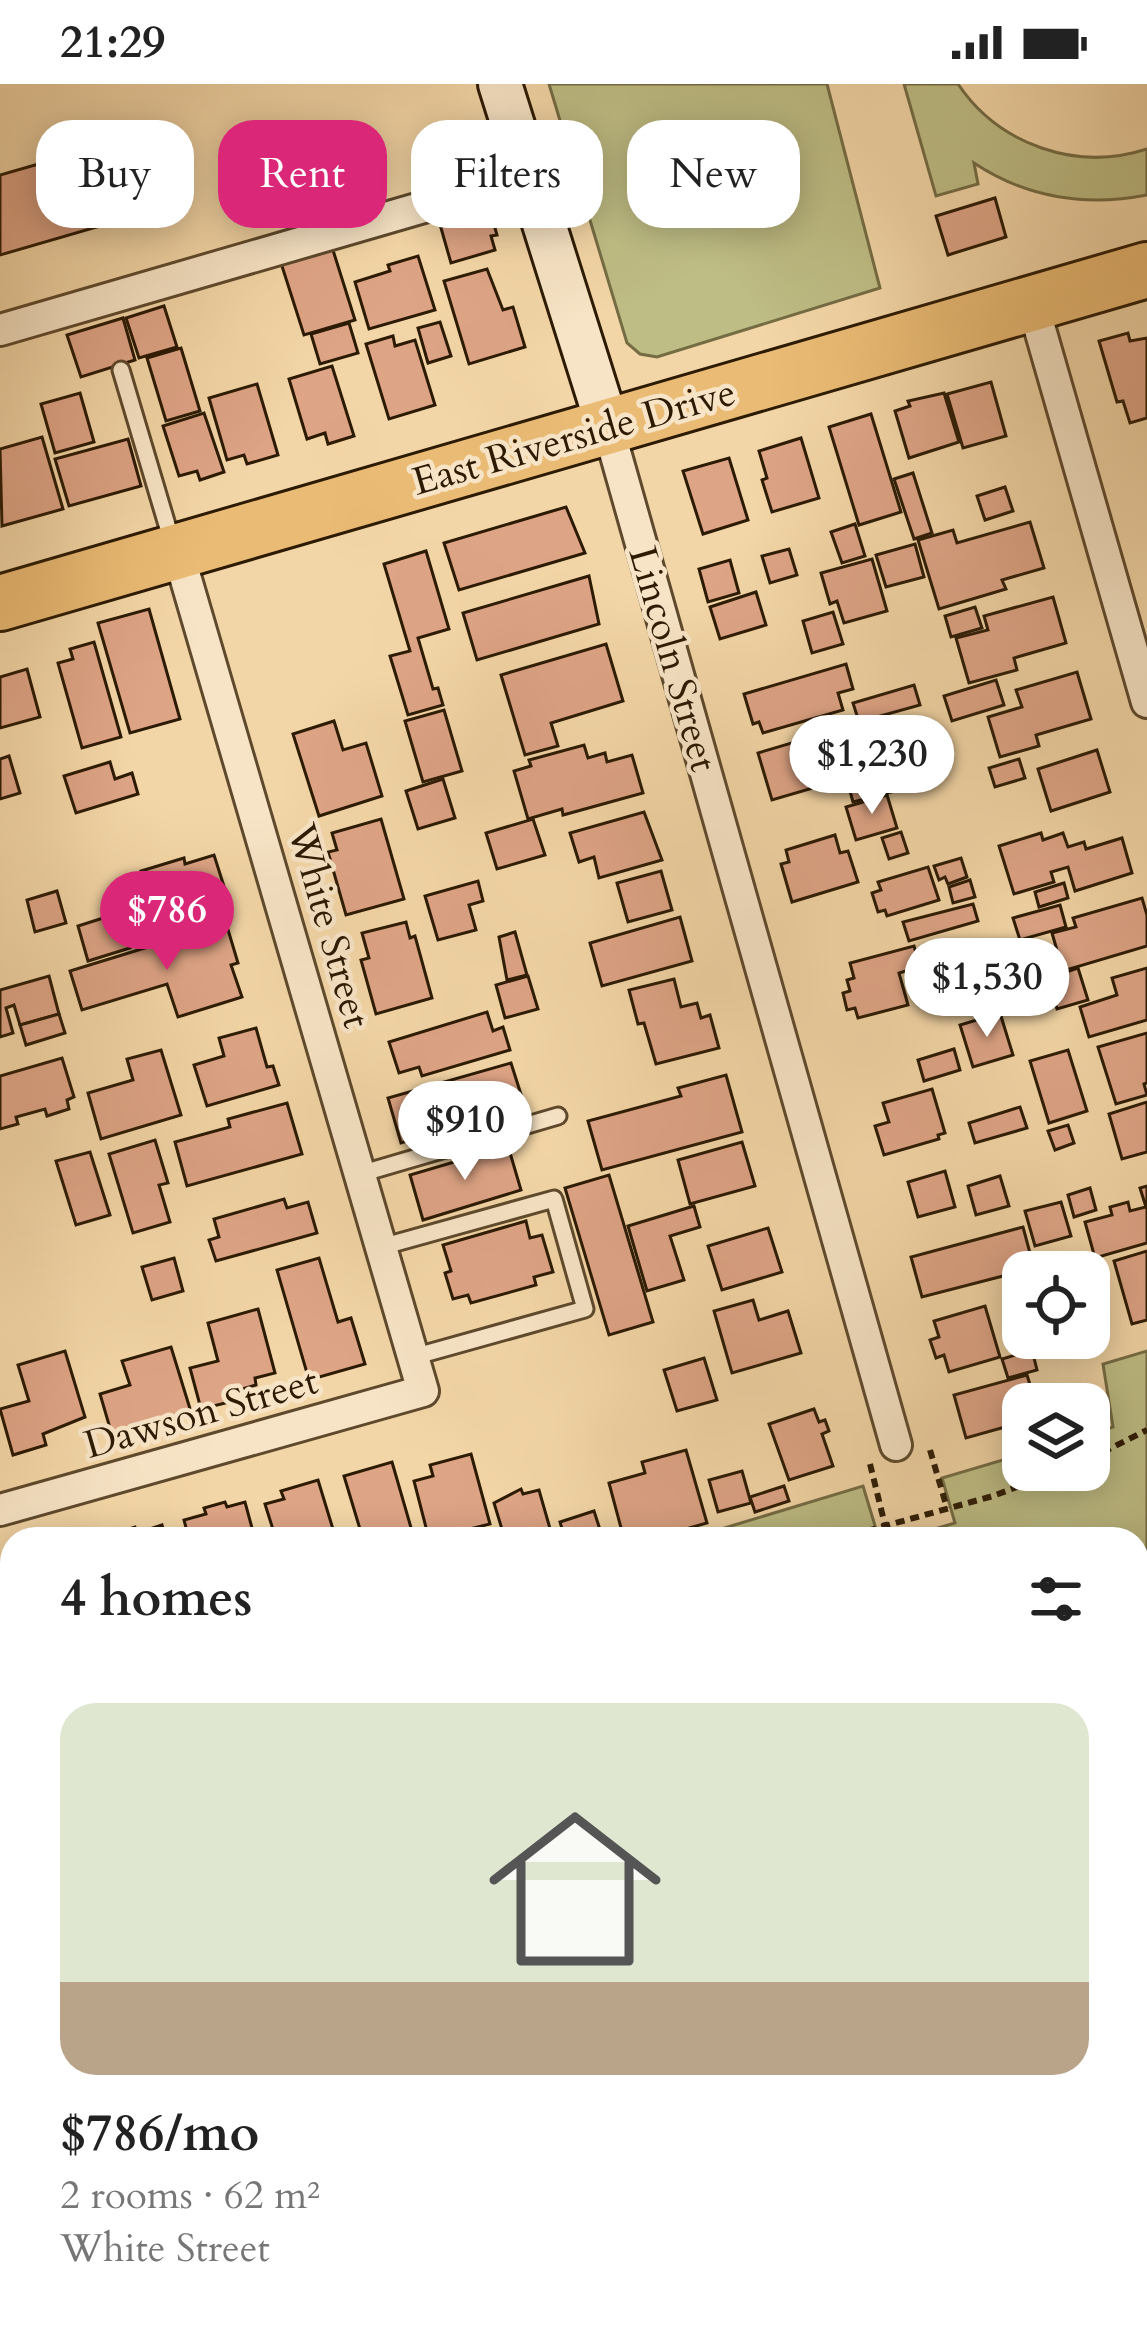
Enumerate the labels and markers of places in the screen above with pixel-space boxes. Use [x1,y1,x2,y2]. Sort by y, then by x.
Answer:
pin: $1,230 [774,715,970,817]
pin: $786 [96,871,238,973]
pin: $1,530 [889,938,1085,1040]
pin: $910 [394,1081,536,1183]

